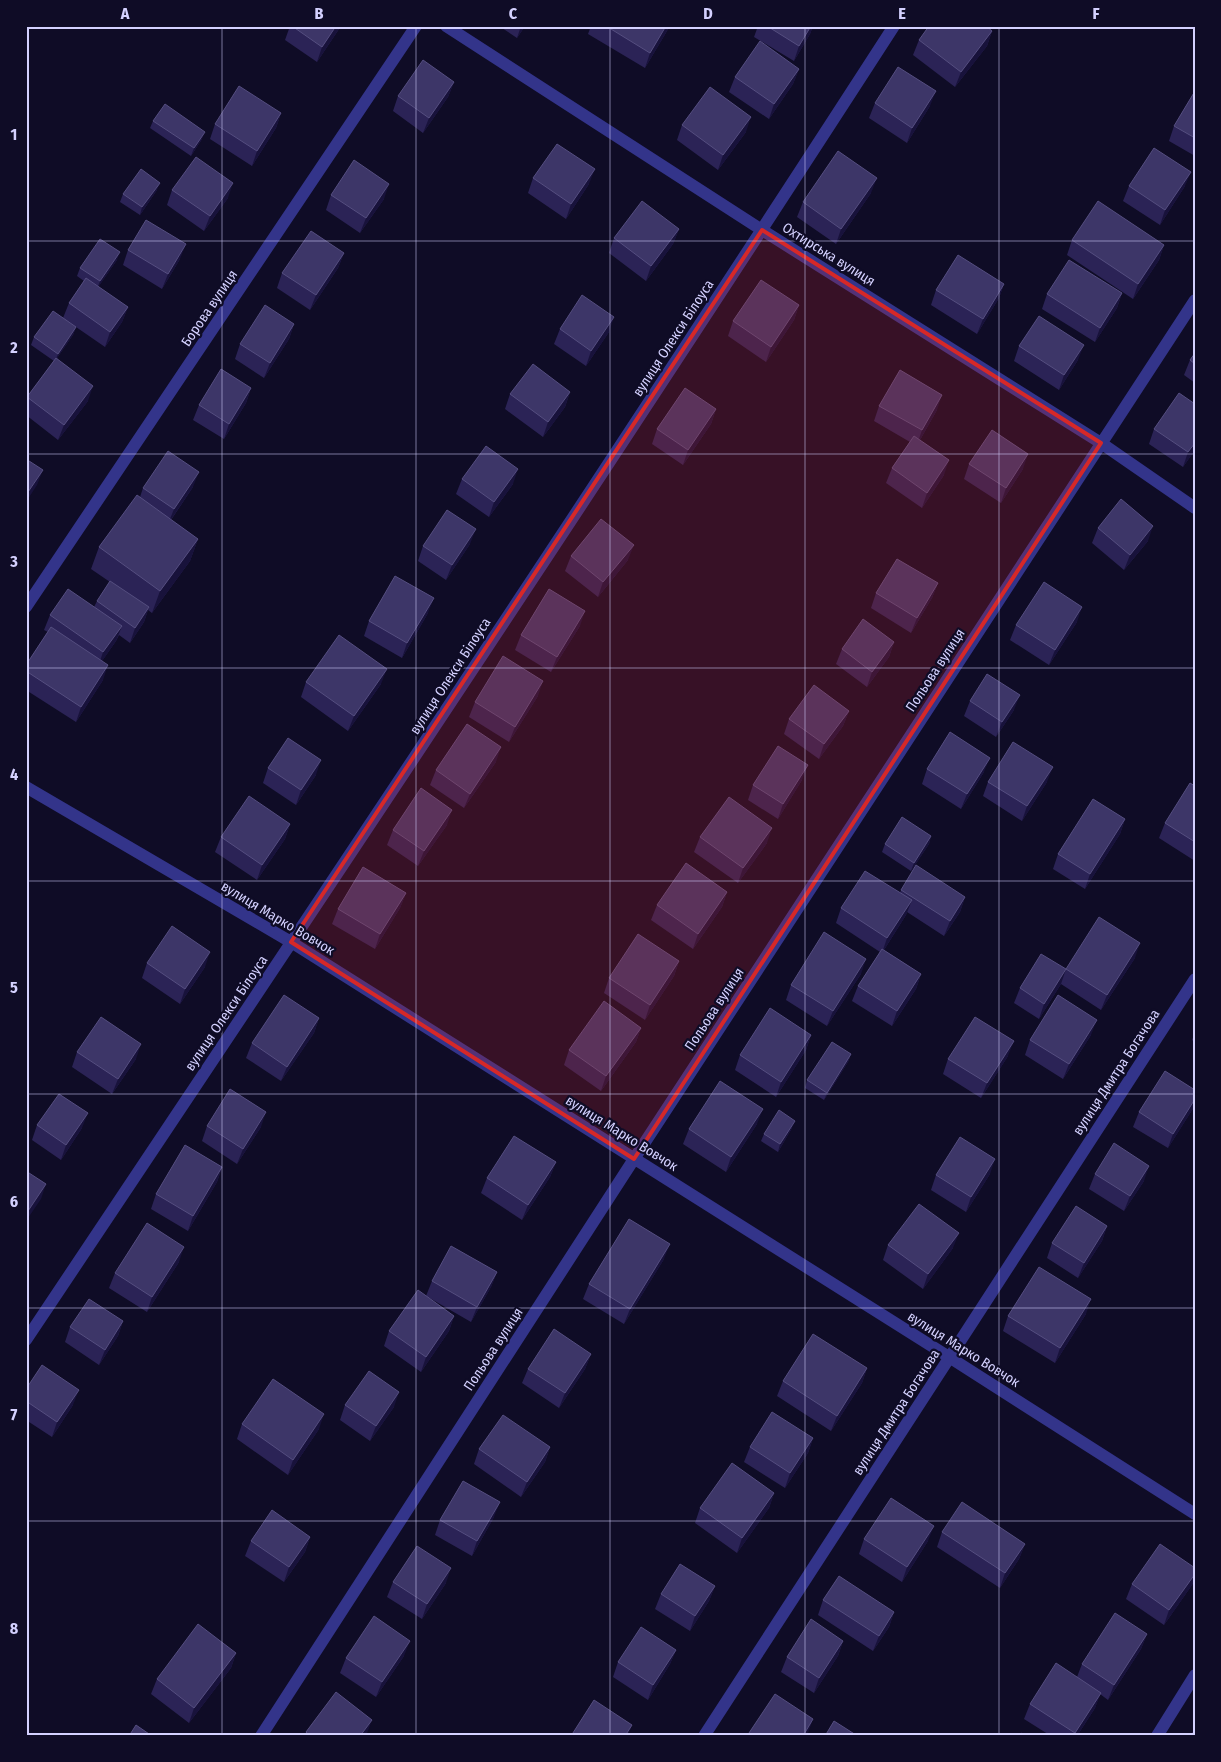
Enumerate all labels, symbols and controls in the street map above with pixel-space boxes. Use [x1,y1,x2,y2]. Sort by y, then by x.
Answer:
text: A [120,4,130,23]
text: B [315,4,324,23]
text: C [509,4,518,23]
text: D [703,4,713,23]
text: E [898,4,906,23]
text: F [1092,4,1100,23]
text: 1 [11,125,17,144]
street label: Охтирська вулиця [779,219,878,290]
street label: Борова вулиця [178,267,241,350]
street label: вулиця Олекси Білоуса [629,277,718,400]
text: 2 [9,338,18,357]
text: 3 [9,552,18,571]
street label: вулиця Олекси Білоуса [406,615,495,738]
street label: Польова вулиця [902,625,969,715]
text: 4 [10,765,18,784]
street label: вулиця Марко Вовчок [218,878,338,959]
street label: вулиця Олекси Білоуса [181,952,271,1074]
street label: Польова вулиця [681,964,748,1054]
text: 5 [10,978,18,997]
street label: вулиця Дмитра Богачова [1069,1006,1164,1138]
street label: вулиця Марко Вовчок [562,1092,681,1175]
text: 6 [10,1192,18,1211]
street label: Польова вулиця [460,1304,527,1394]
street label: вулиця Марко Вовчок [904,1308,1023,1391]
street label: вулиця Дмитра Богачова [849,1346,944,1478]
text: 7 [11,1405,18,1424]
text: 8 [10,1619,19,1638]

